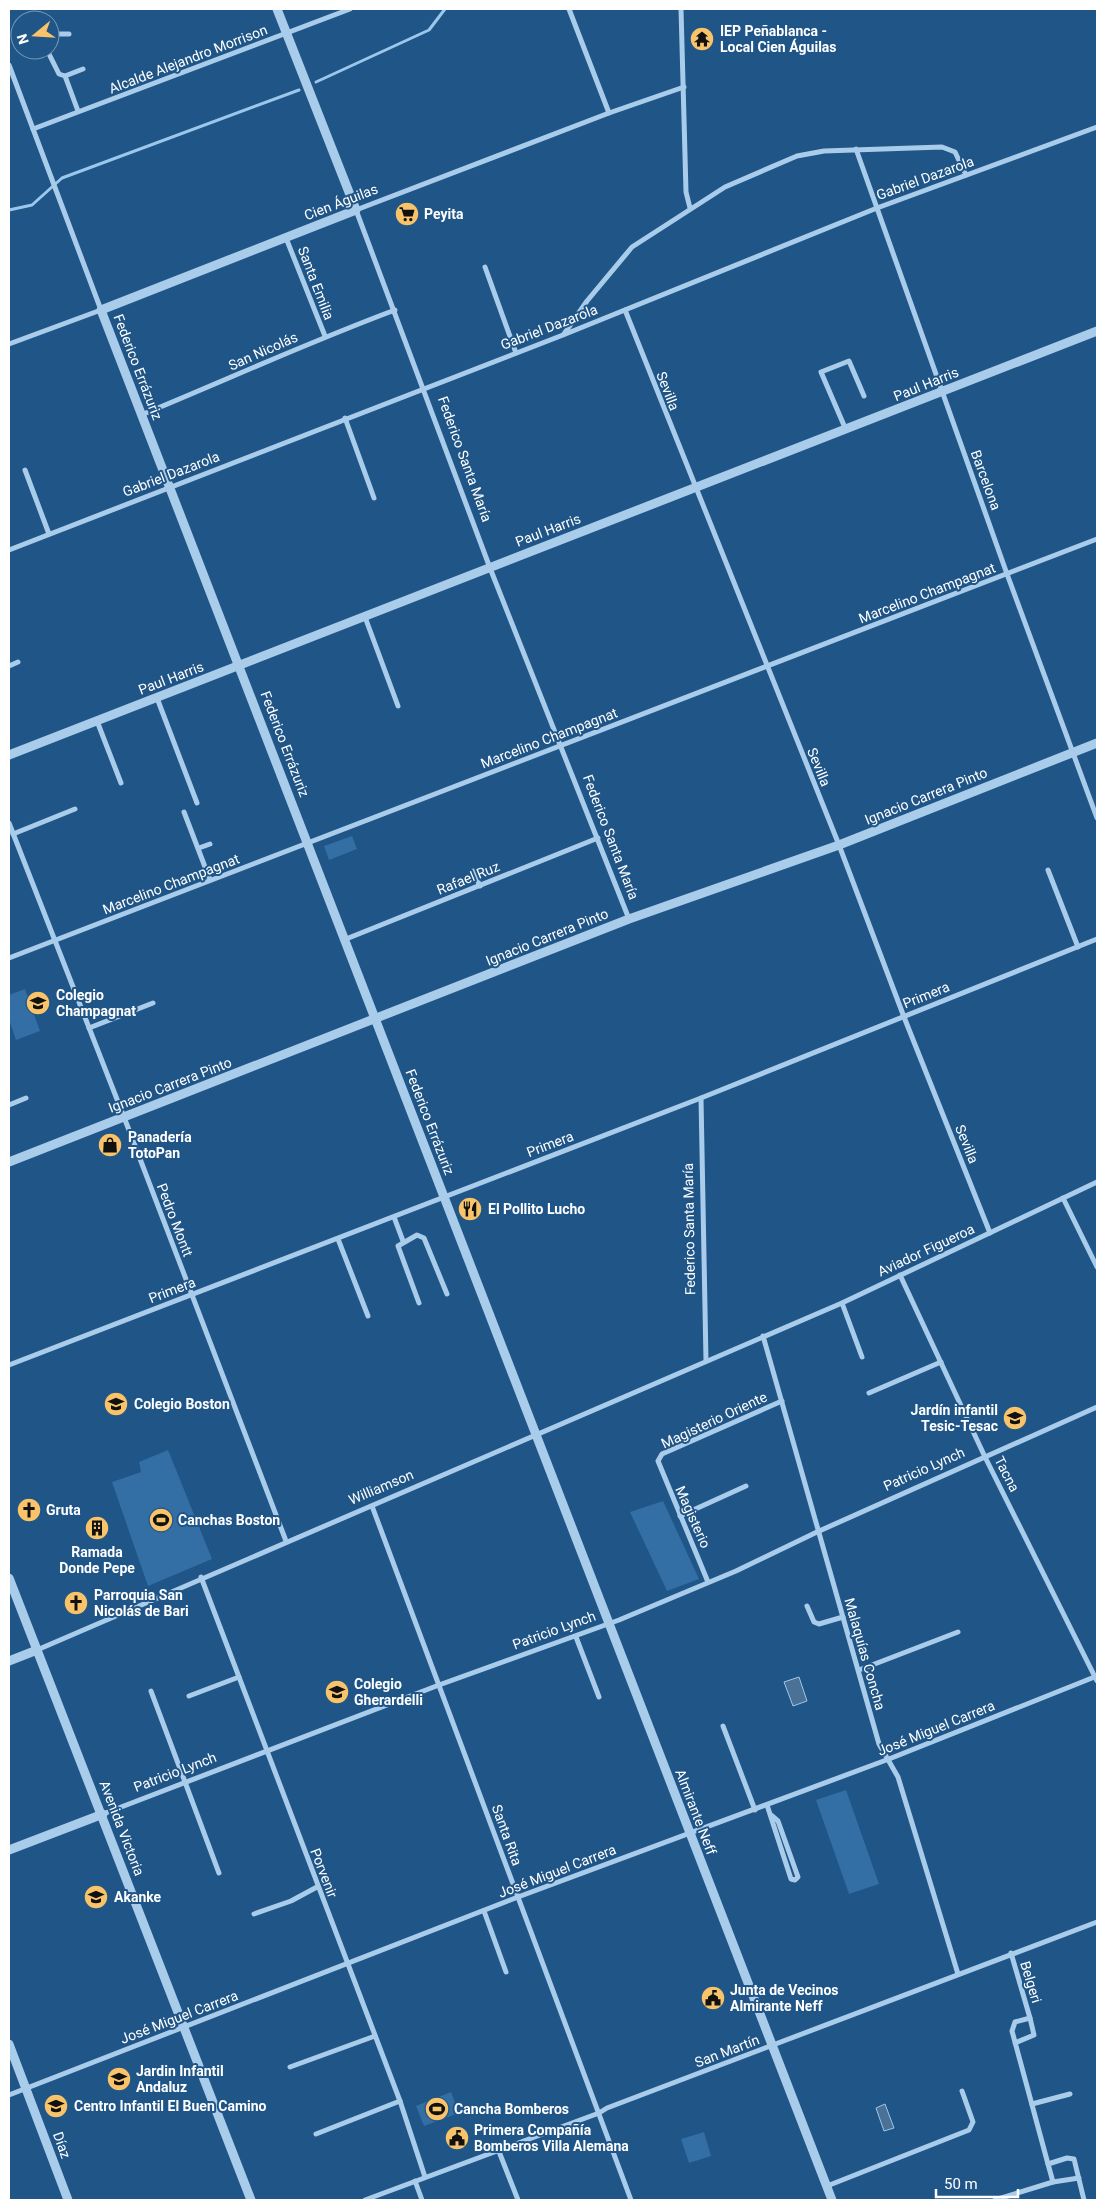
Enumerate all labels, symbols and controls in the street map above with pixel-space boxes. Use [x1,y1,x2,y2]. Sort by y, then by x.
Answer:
north arrow [10,10,60,60]
street label: Alcalde Alejandro Morrison [107,21,269,97]
place label: IEP Peñablanca - Local Cien Águilas [720,23,837,55]
temple icon: IEP Peñablanca - Local Cien Águilas [689,26,715,52]
text: N [13,32,32,46]
street label: Gabriel Dazarola [874,153,976,203]
street label: Cien Águilas [302,180,380,223]
supermarket icon: Peyita [394,201,420,227]
place label: Peyita [424,206,464,222]
street label: Santa Emilia [295,244,337,322]
street label: Gabriel Dazarola [498,301,600,353]
street label: Federico Errázuriz [110,312,166,422]
street label: San Nicolás [226,329,300,373]
street label: Paul Harris [891,364,961,404]
street label: Sevilla [653,369,683,413]
street label: Federico Santa María [435,394,495,524]
street label: Gabriel Dazarola [120,448,222,500]
street label: Barcelona [968,448,1004,512]
street label: Paul Harris [513,510,583,550]
street label: Marcelino Champagnat [856,559,998,626]
street label: Paul Harris [136,658,206,698]
street label: Federico Errázuriz [257,689,313,799]
street label: Marcelino Champagnat [478,704,620,771]
street label: Sevilla [804,745,834,789]
street label: Ignacio Carrera Pinto [862,764,990,828]
street label: Federico Santa María [580,772,642,902]
street label: Marcelino Champagnat [100,850,242,917]
street label: Rafael Ruz [434,858,502,898]
street label: Ignacio Carrera Pinto [483,905,611,969]
street label: Primera [900,978,952,1012]
place label: Colegio Champagnat [56,987,136,1019]
school or university icon: Colegio Champagnat [25,990,51,1016]
street label: Ignacio Carrera Pinto [106,1054,234,1116]
street label: Federico Errázuriz [402,1067,458,1177]
street label: Sevilla [952,1122,982,1166]
street label: Primera [524,1128,576,1160]
place label: Panadería TotoPan [128,1129,192,1161]
shop icon: Panadería TotoPan [97,1132,123,1158]
street label: Federico Santa María [680,1163,698,1295]
street label: Pedro Montt [154,1181,196,1259]
restaurant icon: El Pollito Lucho [457,1196,483,1222]
place label: El Pollito Lucho [488,1201,585,1217]
street label: Aviador Figueroa [875,1221,977,1279]
street label: Primera [146,1274,198,1306]
street label: Magisterio Oriente [659,1388,769,1452]
school or university icon: Colegio Boston [103,1391,129,1417]
place label: Colegio Boston [134,1396,230,1412]
place label: Jardín infantil Tesic-Tesac [911,1402,998,1434]
school or university icon: Jardín infantil Tesic-Tesac [1002,1405,1028,1431]
street label: Patricio Lynch [881,1444,967,1494]
street label: Tacna [991,1453,1023,1495]
street label: Williamson [346,1466,416,1508]
street label: Magisterio [672,1483,714,1551]
church icon: Gruta [16,1497,42,1523]
place label: Gruta [46,1502,81,1518]
sports icon: Canchas Boston [148,1507,174,1533]
place label: Canchas Boston [178,1512,280,1528]
building icon: Ramada Donde Pepe [84,1515,110,1541]
place label: Ramada Donde Pepe [59,1544,135,1576]
place label: Parroquia San Nicolás de Bari [94,1587,189,1619]
church icon: Parroquia San Nicolás de Bari [63,1590,89,1616]
street label: Malaquías Concha [841,1596,889,1712]
street label: Patricio Lynch [510,1608,598,1652]
place label: Colegio Gherardelli [354,1676,423,1708]
school or university icon: Colegio Gherardelli [324,1679,350,1705]
street label: José Miguel Carrera [875,1697,997,1759]
street label: Patricio Lynch [131,1749,219,1795]
street label: Almirante Neff [672,1767,720,1857]
street label: Avenida Victoria [96,1778,148,1878]
street label: Santa Rita [489,1802,525,1868]
street label: José Miguel Carrera [496,1841,618,1901]
street label: Porvenir [307,1846,341,1900]
school or university icon: Akanke [83,1884,109,1910]
place label: Akanke [114,1889,162,1905]
street label: Belgeri [1017,1959,1045,2005]
place label: Junta de Vecinos Almirante Neff [730,1982,839,2014]
public building icon: Junta de Vecinos Almirante Neff [700,1985,726,2011]
street label: José Miguel Carrera [118,1987,240,2047]
street label: San Martín [692,2031,762,2071]
place label: Jardin Infantil Andaluz [136,2063,224,2095]
school or university icon: Jardin Infantil Andaluz [106,2066,132,2092]
school or university icon: Centro Infantil El Buen Camino [43,2093,69,2119]
sports icon: Cancha Bomberos [424,2096,450,2122]
place label: Centro Infantil El Buen Camino [74,2098,267,2114]
place label: Cancha Bomberos [454,2101,569,2117]
place label: Primera Compañía Bomberos Villa Alemana [474,2122,629,2154]
public building icon: Primera Compañía Bomberos Villa Alemana [444,2125,470,2151]
street label: Díaz [50,2129,74,2161]
scale bar [936,2166,1018,2198]
text: 50 m [944,2175,978,2193]

